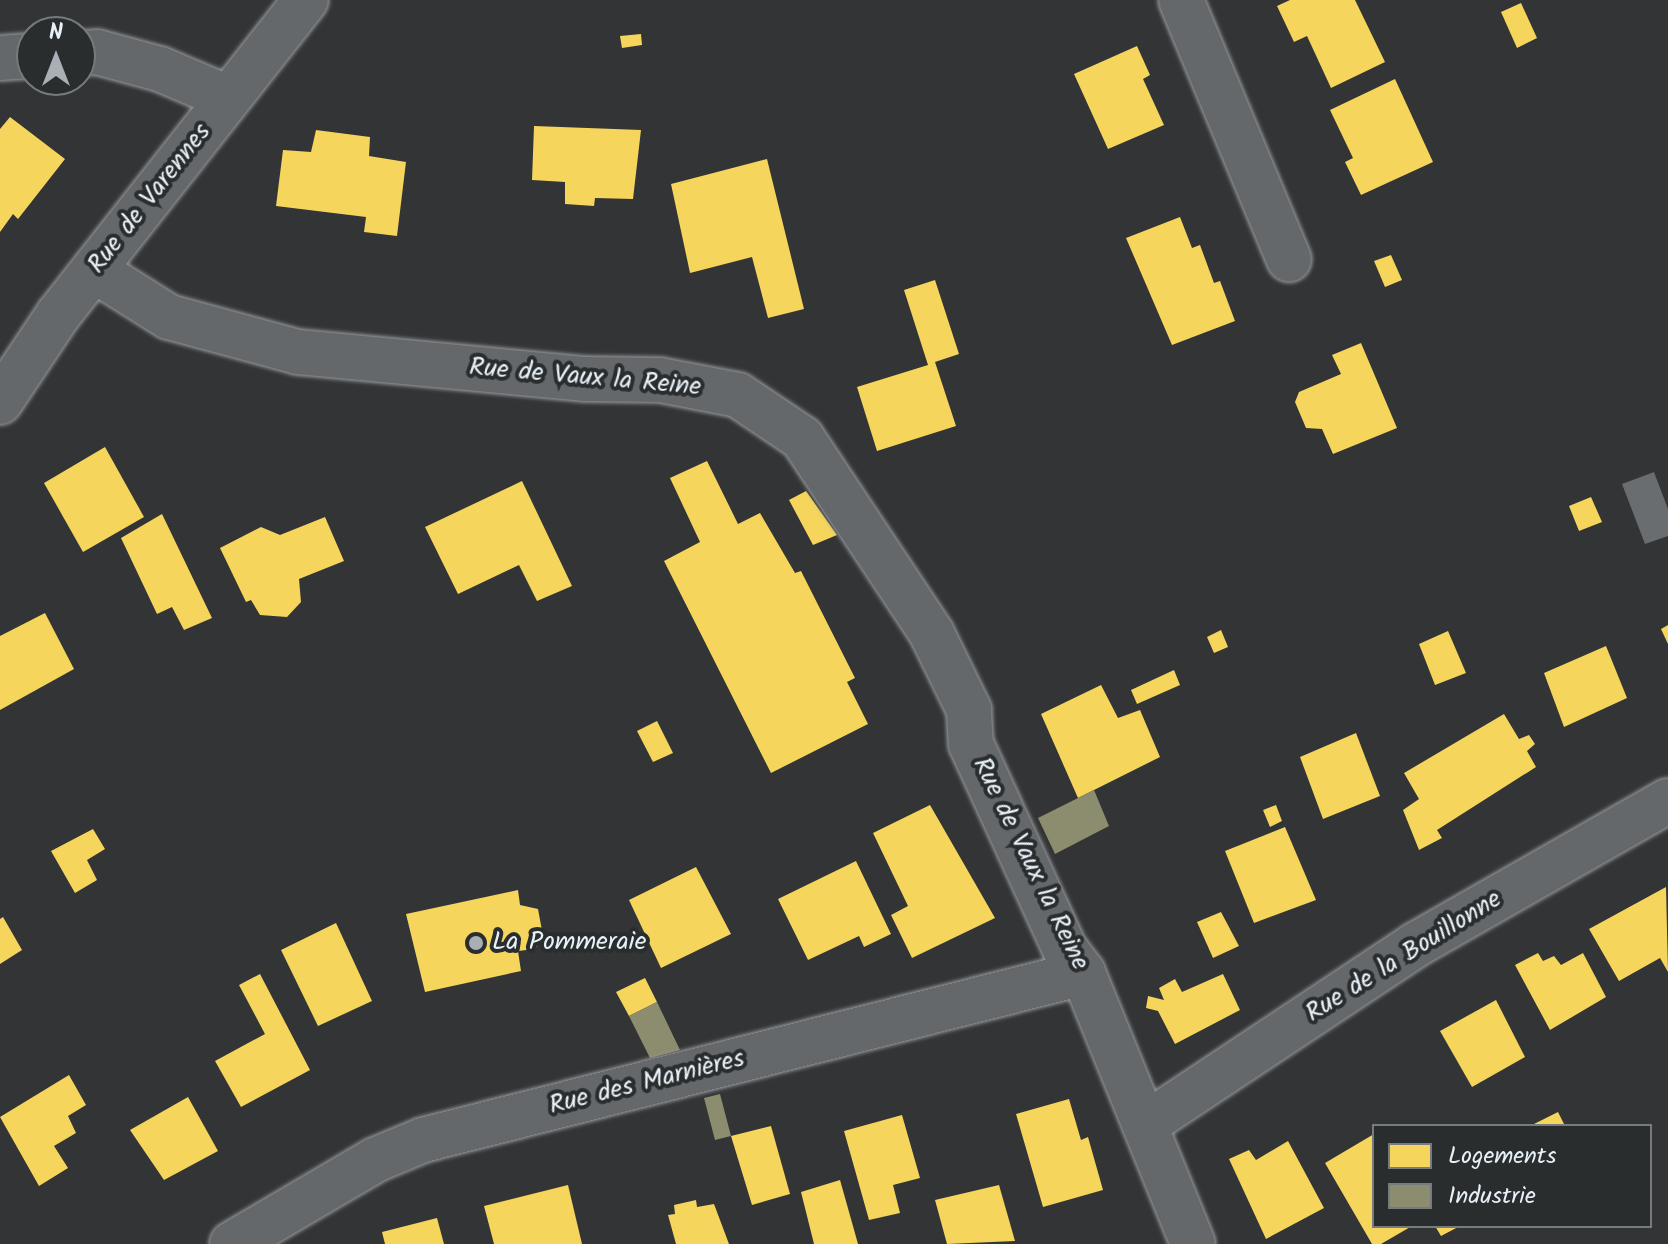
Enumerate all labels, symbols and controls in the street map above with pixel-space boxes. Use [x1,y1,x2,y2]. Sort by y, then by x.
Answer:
north arrow [16,16,96,96]
text: N [49,16,63,51]
street label: Rue de Varennes [82,118,218,280]
street label: Rue de Vaux la Reine [468,352,702,404]
street label: Rue de Vaux la Reine [965,753,1095,975]
street label: Rue de la Bouillonne [1300,884,1508,1030]
place label: La Pommeraie [492,927,646,959]
marker: La Pommeraie [467,934,485,952]
street label: Rue des Marnières [546,1044,748,1122]
legend [1372,1124,1652,1228]
text: Logements [1448,1137,1556,1176]
text: Industrie [1448,1177,1536,1216]

